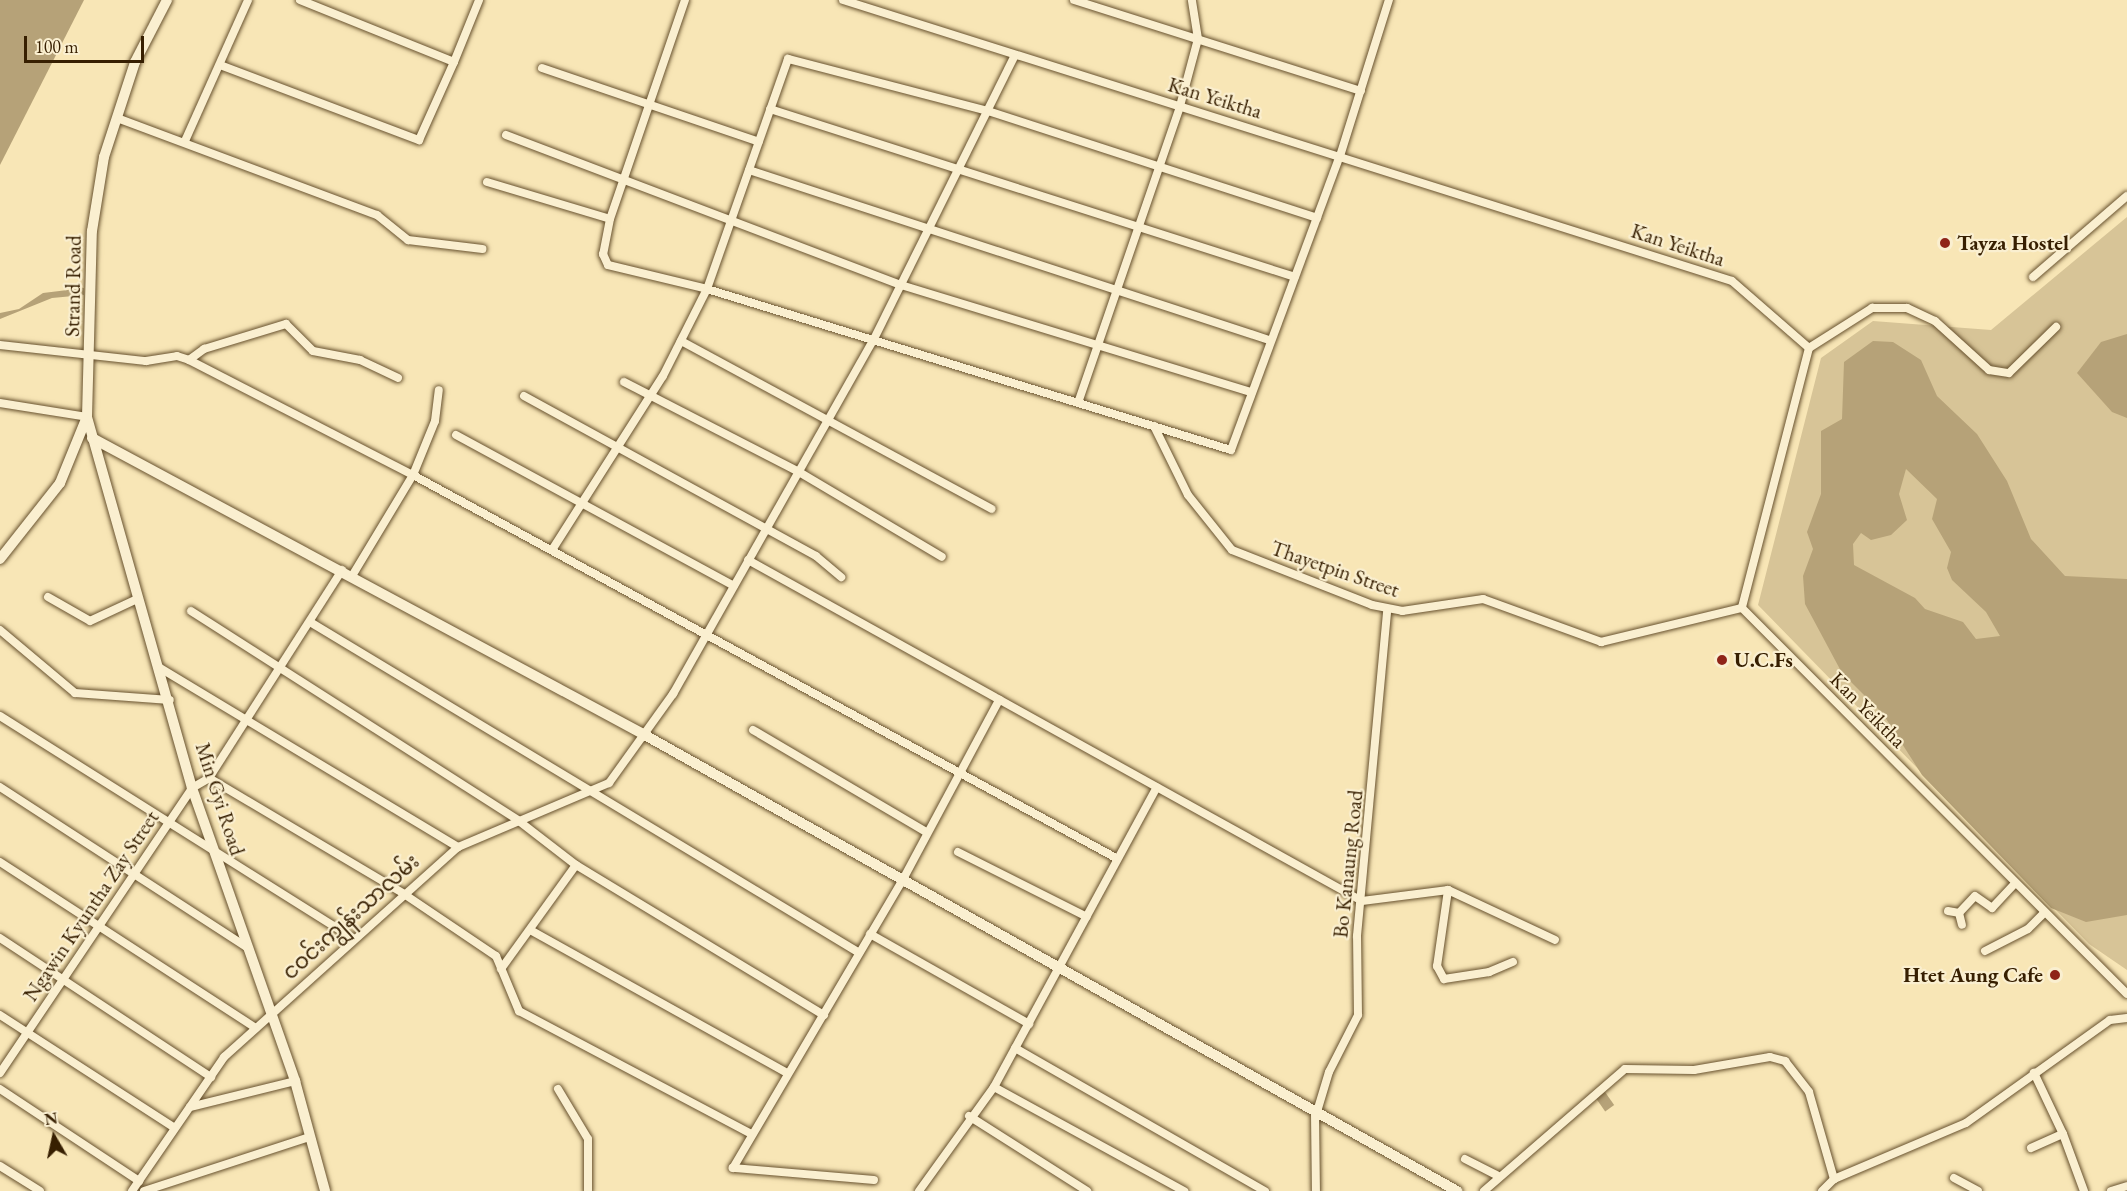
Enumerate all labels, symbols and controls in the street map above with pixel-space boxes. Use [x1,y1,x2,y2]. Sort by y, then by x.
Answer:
scale bar [27,24,147,62]
text: 100 m [35,35,79,58]
street label: Kan Yeiktha [1165,72,1265,124]
street label: Kan Yeiktha [1628,218,1728,272]
place label: Tayza Hostel [1957,230,2069,256]
street label: Strand Road [60,235,86,337]
marker: Tayza Hostel [1938,236,1952,250]
street label: Thayetpin Street [1268,535,1402,603]
place label: U.C.Fs [1734,647,1793,673]
marker: U.C.Fs [1715,653,1729,667]
street label: Kan Yeiktha [1825,667,1911,753]
street label: Min Gyi Road [190,739,250,859]
street label: Bo Kanaung Road [1328,789,1368,939]
street label: Ngawin Kyuntha Zay Street [18,806,164,1006]
street label: ငဝင်းကျွန်းသာလမ်း [277,849,425,985]
place label: Htet Aung Cafe [1903,962,2043,988]
marker: Htet Aung Cafe [2048,968,2062,982]
north arrow [24,1107,84,1167]
text: N [43,1107,59,1130]

